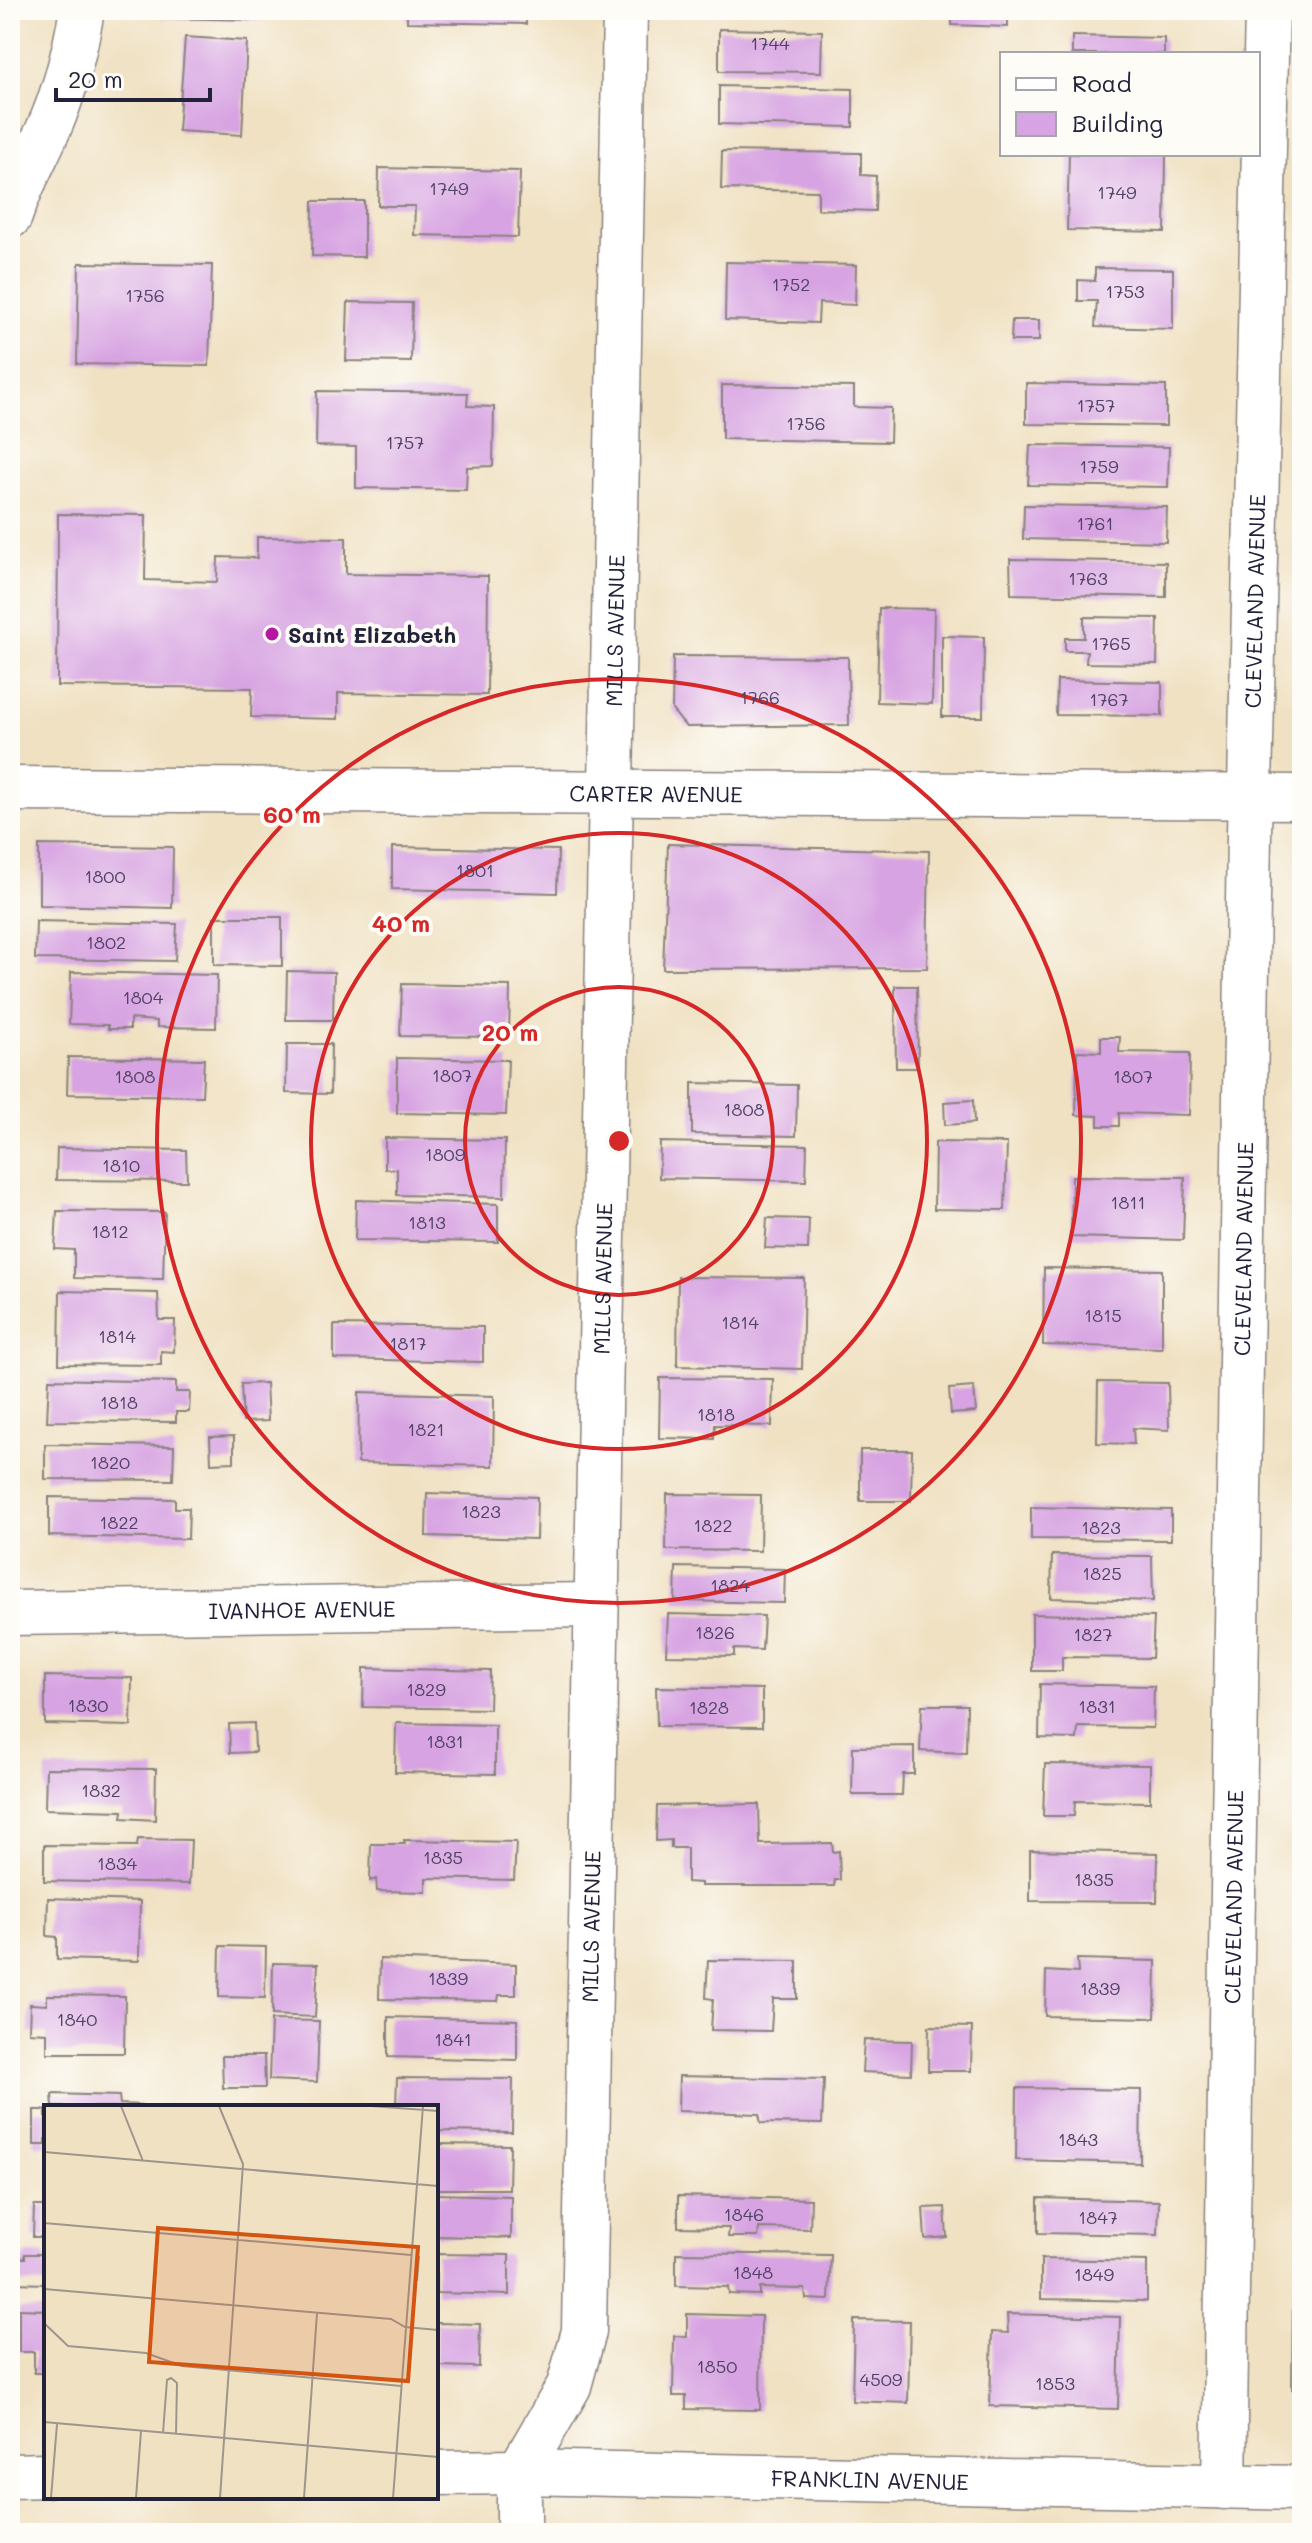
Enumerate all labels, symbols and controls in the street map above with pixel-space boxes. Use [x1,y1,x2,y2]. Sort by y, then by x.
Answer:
house number: 1744 [750,31,790,55]
scale bar [56,52,210,102]
legend [1000,52,1260,156]
text: 20 m [68,63,123,94]
text: Road [1072,67,1132,98]
text: Building [1072,107,1163,138]
house number: 1749 [429,176,469,200]
house number: 1749 [1097,180,1137,204]
house number: 1752 [772,272,810,296]
house number: 1753 [1105,279,1145,303]
house number: 1756 [125,283,165,307]
house number: 1757 [1077,393,1115,417]
house number: 1756 [786,411,826,435]
house number: 1757 [386,430,424,454]
house number: 1759 [1079,454,1119,478]
street label: CLEVELAND AVENUE [1237,494,1271,709]
house number: 1761 [1077,511,1113,535]
street label: MILLS AVENUE [598,554,630,707]
house number: 1763 [1068,566,1108,590]
place label: Saint Elizabeth [288,620,456,649]
marker: Saint Elizabeth [263,625,281,643]
house number: 1765 [1091,631,1131,655]
house number: 1766 [740,685,780,709]
house number: 1767 [1090,687,1128,711]
street label: CARTER AVENUE [569,778,743,808]
text: 60 m [263,798,321,829]
house number: 1801 [456,858,494,882]
house number: 1800 [84,864,126,888]
text: 40 m [372,907,430,938]
house number: 1802 [86,930,126,954]
house number: 1804 [123,985,164,1009]
text: 20 m [482,1016,538,1047]
house number: 1807 [432,1063,472,1087]
house number: 1808 [115,1064,156,1088]
house number: 1807 [1113,1064,1153,1088]
house number: 1808 [724,1097,765,1121]
centre of rings [605,1127,633,1155]
house number: 1809 [425,1142,466,1166]
street label: CLEVELAND AVENUE [1227,1142,1259,1356]
house number: 1810 [102,1153,140,1177]
house number: 1811 [1110,1190,1146,1214]
street label: MILLS AVENUE [586,1202,618,1355]
house number: 1813 [408,1210,446,1234]
house number: 1812 [91,1219,129,1243]
house number: 1815 [1084,1303,1122,1327]
house number: 1814 [721,1310,759,1334]
house number: 1814 [98,1324,136,1348]
house number: 1817 [390,1331,427,1355]
house number: 1818 [100,1390,138,1414]
house number: 1818 [697,1402,735,1426]
house number: 1821 [407,1417,445,1441]
house number: 1820 [90,1450,130,1474]
house number: 1823 [461,1499,501,1523]
house number: 1822 [100,1510,139,1534]
house number: 1822 [694,1513,733,1537]
house number: 1823 [1081,1515,1121,1539]
house number: 1825 [1082,1561,1122,1585]
house number: 1824 [710,1573,750,1597]
street label: IVANHOE AVENUE [208,1593,396,1625]
house number: 1826 [695,1620,735,1644]
house number: 1827 [1074,1622,1112,1646]
house number: 1829 [406,1677,446,1701]
house number: 1830 [68,1693,108,1717]
house number: 1831 [1078,1694,1116,1718]
house number: 1828 [689,1695,729,1719]
house number: 1831 [426,1729,464,1753]
house number: 1832 [81,1778,121,1802]
street label: CLEVELAND AVENUE [1217,1790,1249,2004]
house number: 1835 [423,1845,463,1869]
street label: MILLS AVENUE [575,1850,606,2003]
house number: 1834 [97,1851,137,1875]
house number: 1835 [1074,1867,1114,1891]
house number: 1839 [428,1966,468,1990]
house number: 1839 [1080,1976,1120,2000]
house number: 1840 [57,2007,97,2031]
house number: 1841 [434,2027,472,2051]
inset map [44,2105,438,2499]
house number: 1843 [1058,2127,1098,2151]
house number: 1846 [724,2202,764,2226]
house number: 1847 [1078,2205,1118,2229]
house number: 1848 [733,2260,773,2284]
house number: 1849 [1074,2262,1114,2286]
house number: 1850 [697,2354,737,2378]
house number: 4509 [860,2367,903,2391]
house number: 1853 [1035,2371,1075,2395]
street label: FRANKLIN AVENUE [771,2463,969,2496]

